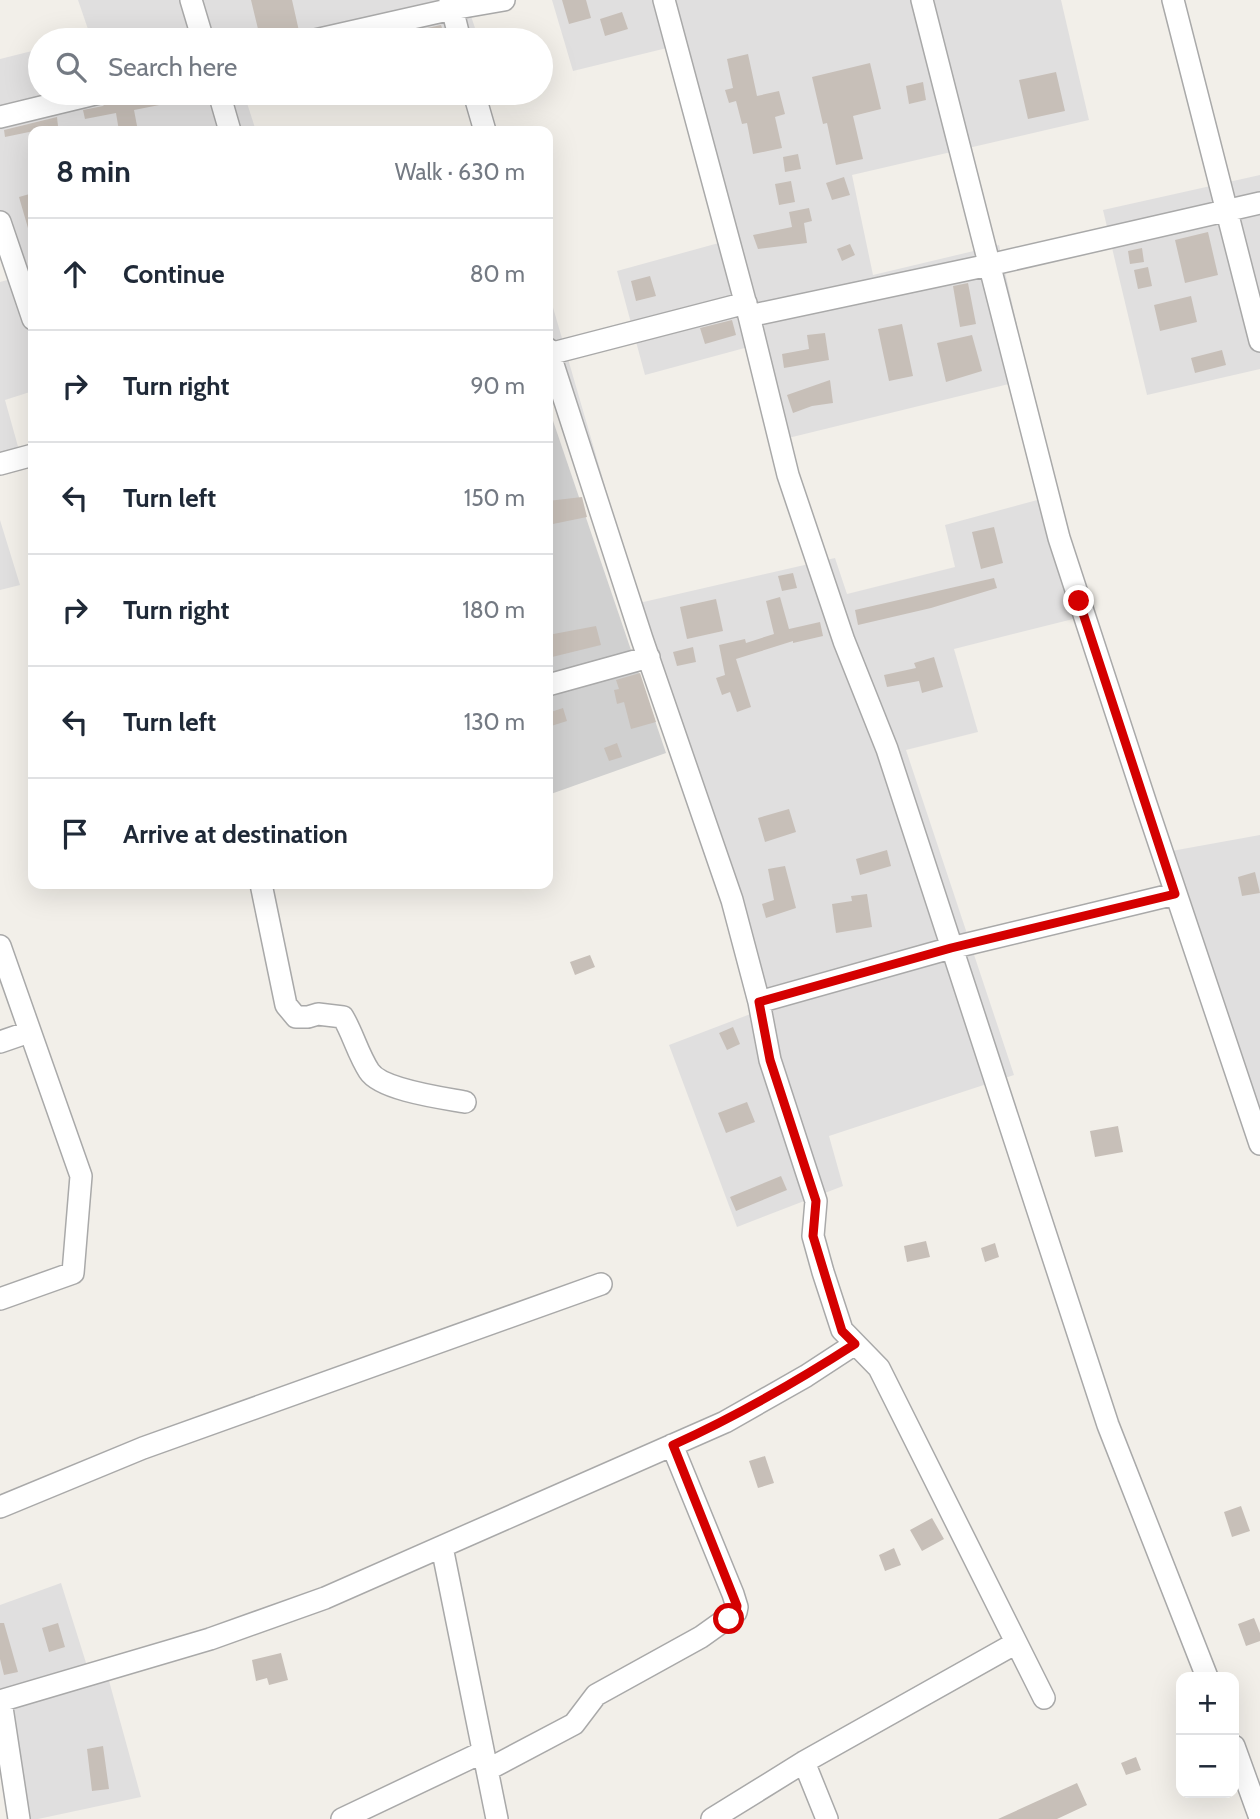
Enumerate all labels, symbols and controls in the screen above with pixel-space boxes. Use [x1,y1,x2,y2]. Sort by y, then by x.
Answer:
search box [28,28,553,105]
icon: search [52,48,90,86]
text: Search here [108,51,237,83]
text: 8 min [56,153,131,190]
text: Walk · 630 m [395,158,525,186]
icon: ahead [56,255,94,293]
text: Continue [123,258,225,290]
text: 80 m [470,260,525,288]
icon: right [56,367,94,405]
text: Turn right [123,370,229,402]
text: 90 m [471,372,525,400]
icon: left [56,479,94,517]
text: Turn left [123,482,216,514]
text: 150 m [464,484,525,512]
route end [1063,585,1094,616]
icon: right [56,591,94,629]
text: Turn right [123,594,229,626]
text: 180 m [462,596,525,624]
icon: left [56,703,94,741]
text: Turn left [123,706,216,738]
text: 130 m [464,708,525,736]
icon: arrive [56,815,94,853]
text: Arrive at destination [123,818,348,850]
route start [713,1603,744,1634]
map controls [1176,1672,1239,1798]
button: + [1176,1672,1239,1735]
button: − [1176,1735,1239,1798]

